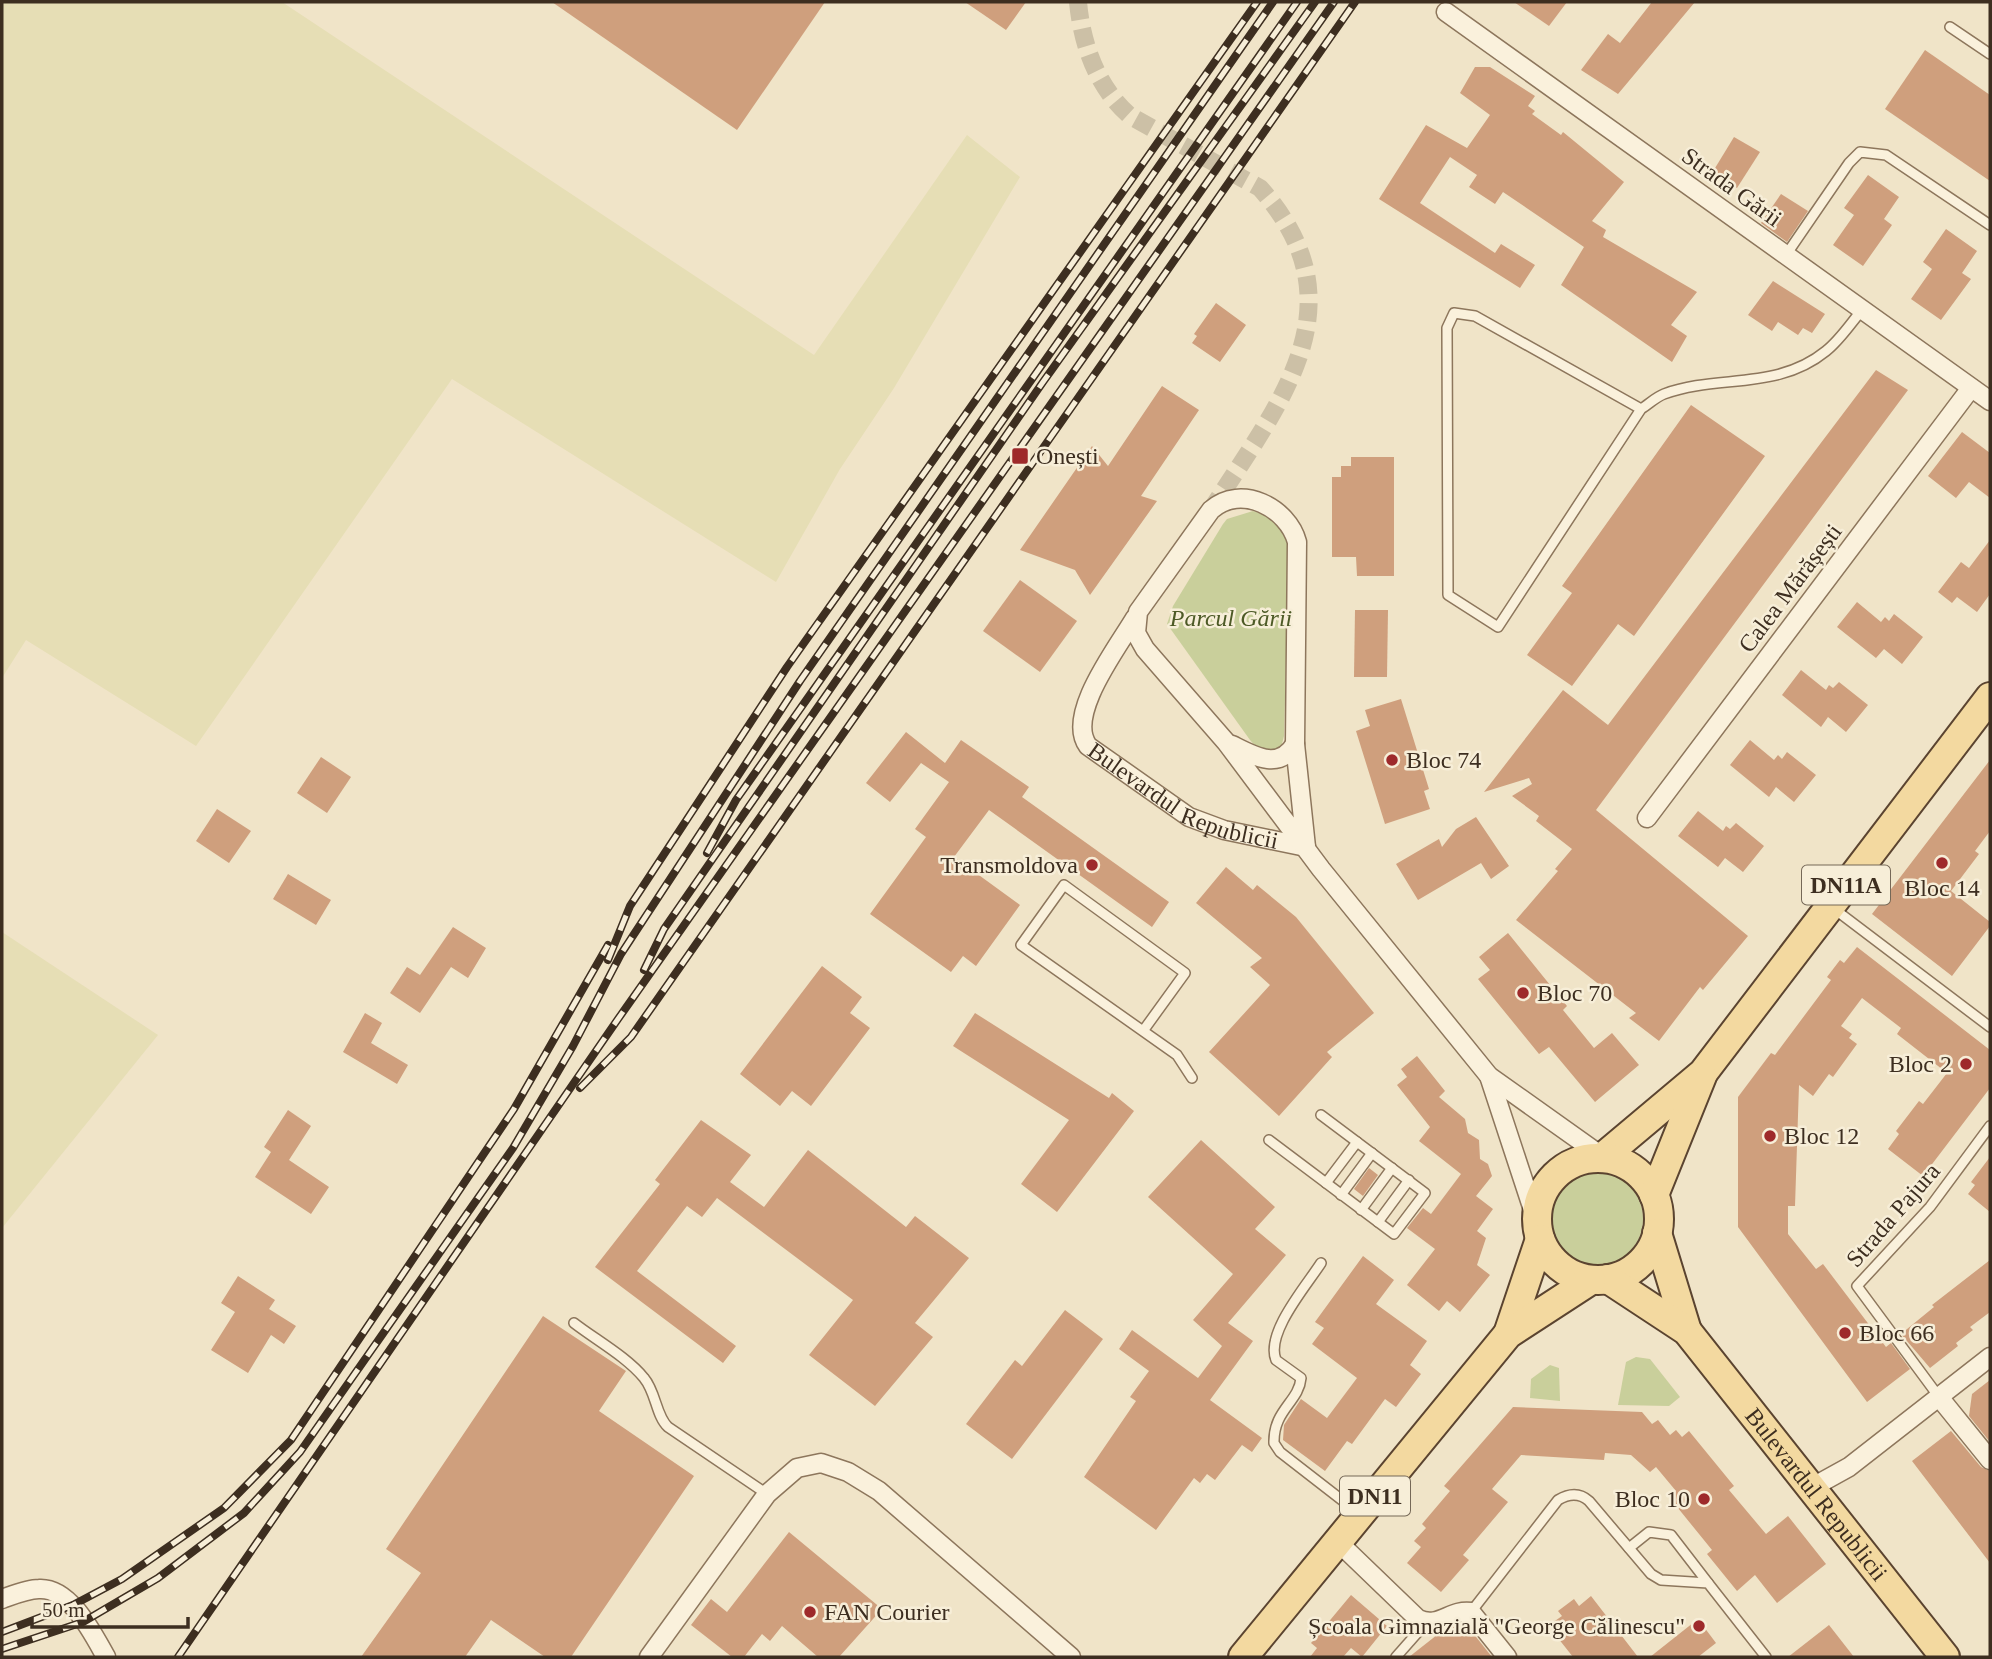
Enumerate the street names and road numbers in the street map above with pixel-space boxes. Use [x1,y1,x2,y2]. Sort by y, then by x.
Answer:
street label: Strada Gării [1677,142,1787,232]
street label: Calea Mărășești [1733,518,1847,657]
street label: Bulevardul Republicii [1083,737,1281,854]
road number: DN11A [1802,866,1890,904]
street label: Strada Pajura [1841,1158,1945,1272]
street label: Bulevardul Republicii [1740,1403,1893,1586]
road number: DN11 [1340,1476,1410,1516]

